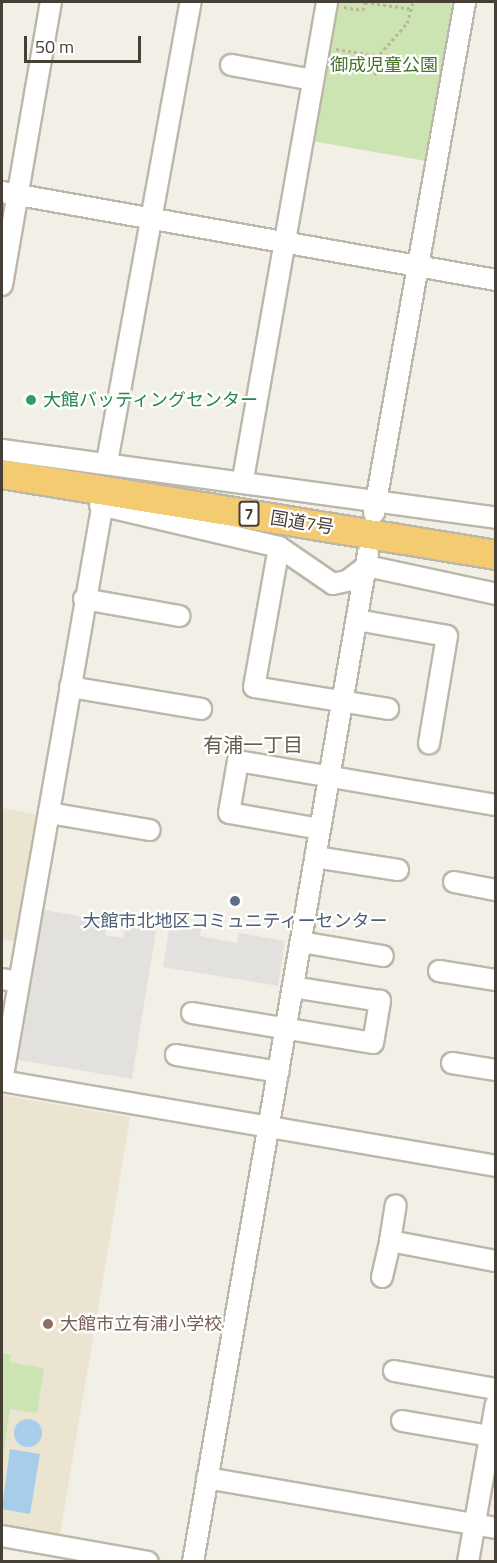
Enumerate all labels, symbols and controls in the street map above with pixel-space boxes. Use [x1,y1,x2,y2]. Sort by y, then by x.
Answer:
scale bar [27,24,144,62]
text: 50 m [35,33,74,60]
park label: 御成児童公園 [330,54,438,76]
place label: 大館バッティングセンター [43,389,259,411]
marker: 大館バッティングセンター [24,393,38,407]
road number: 7 [238,501,260,527]
street label: 国道7号 [269,507,335,539]
district label: 有浦一丁目 [203,732,303,756]
marker: 大館市北地区コミュニティーセンター [228,894,242,908]
place label: 大館市北地区コミュニティーセンター [82,910,388,932]
place label: 大館市立有浦小学校 [60,1313,222,1335]
marker: 大館市立有浦小学校 [41,1317,55,1331]

